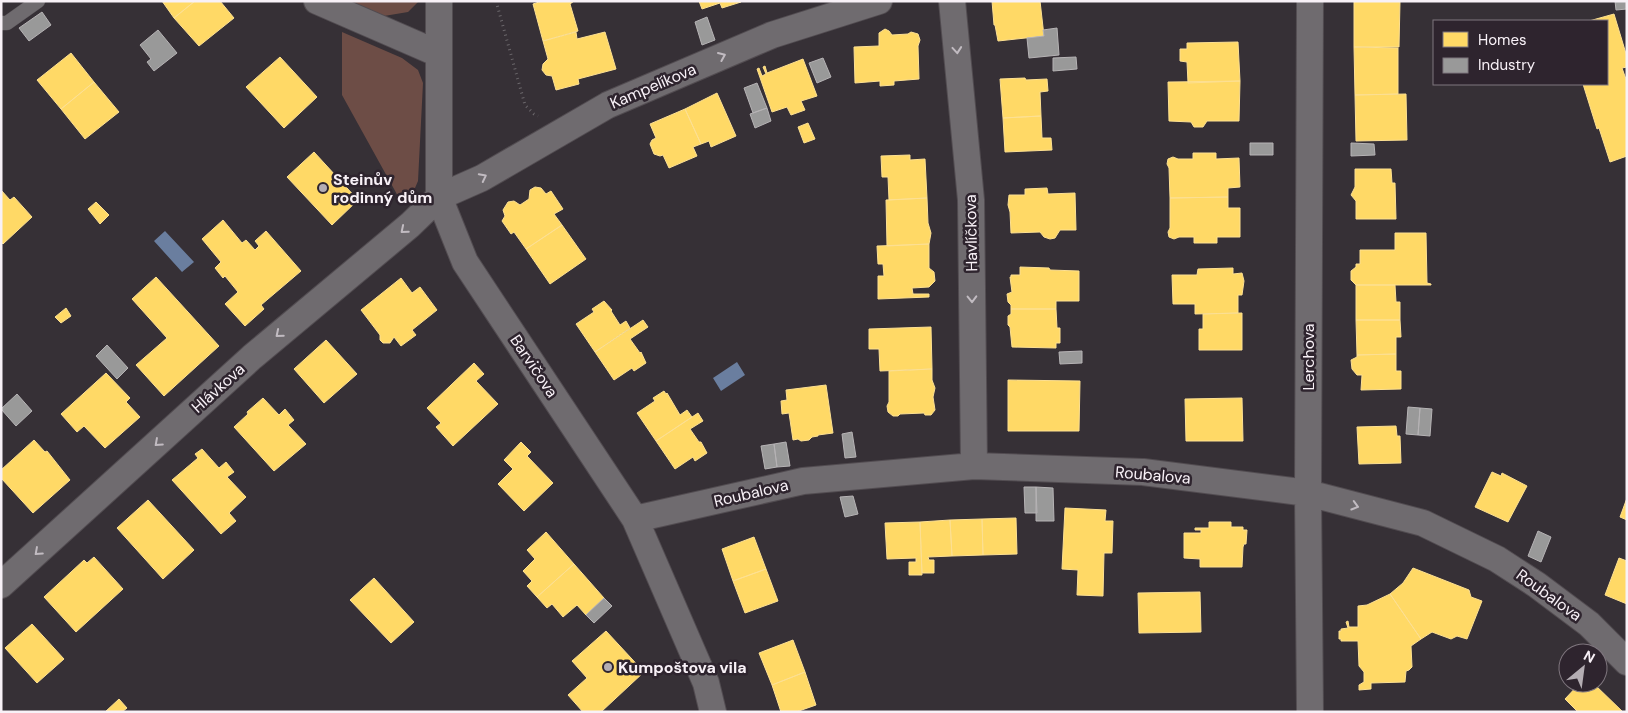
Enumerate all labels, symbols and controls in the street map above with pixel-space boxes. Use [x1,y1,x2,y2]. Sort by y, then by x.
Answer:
legend [1433,20,1608,85]
text: Homes [1478,30,1527,50]
one-way arrow [951,46,962,54]
one-way arrow [717,52,726,63]
text: Industry [1478,55,1536,75]
street label: Kampelíkova [607,58,699,114]
place label: Steinův rodinný dům [333,169,432,208]
one-way arrow [478,173,487,183]
marker: Steinův rodinný dům [317,182,329,194]
street label: Havlíčkova [960,194,982,272]
one-way arrow [400,225,409,234]
one-way arrow [967,296,977,303]
street label: Lerchova [1298,324,1319,390]
one-way arrow [276,329,285,337]
street label: Barvičova [505,330,563,402]
street label: Hlávkova [187,359,249,417]
one-way arrow [154,437,163,446]
street label: Roubalova [1114,461,1192,489]
street label: Roubalova [712,474,790,512]
one-way arrow [1351,500,1359,511]
one-way arrow [34,546,43,555]
street label: Roubalova [1512,564,1586,626]
north arrow [1558,643,1608,693]
text: N [1580,646,1598,667]
place label: Kumpoštova vila [618,657,747,678]
marker: Kumpoštova vila [602,661,614,673]

